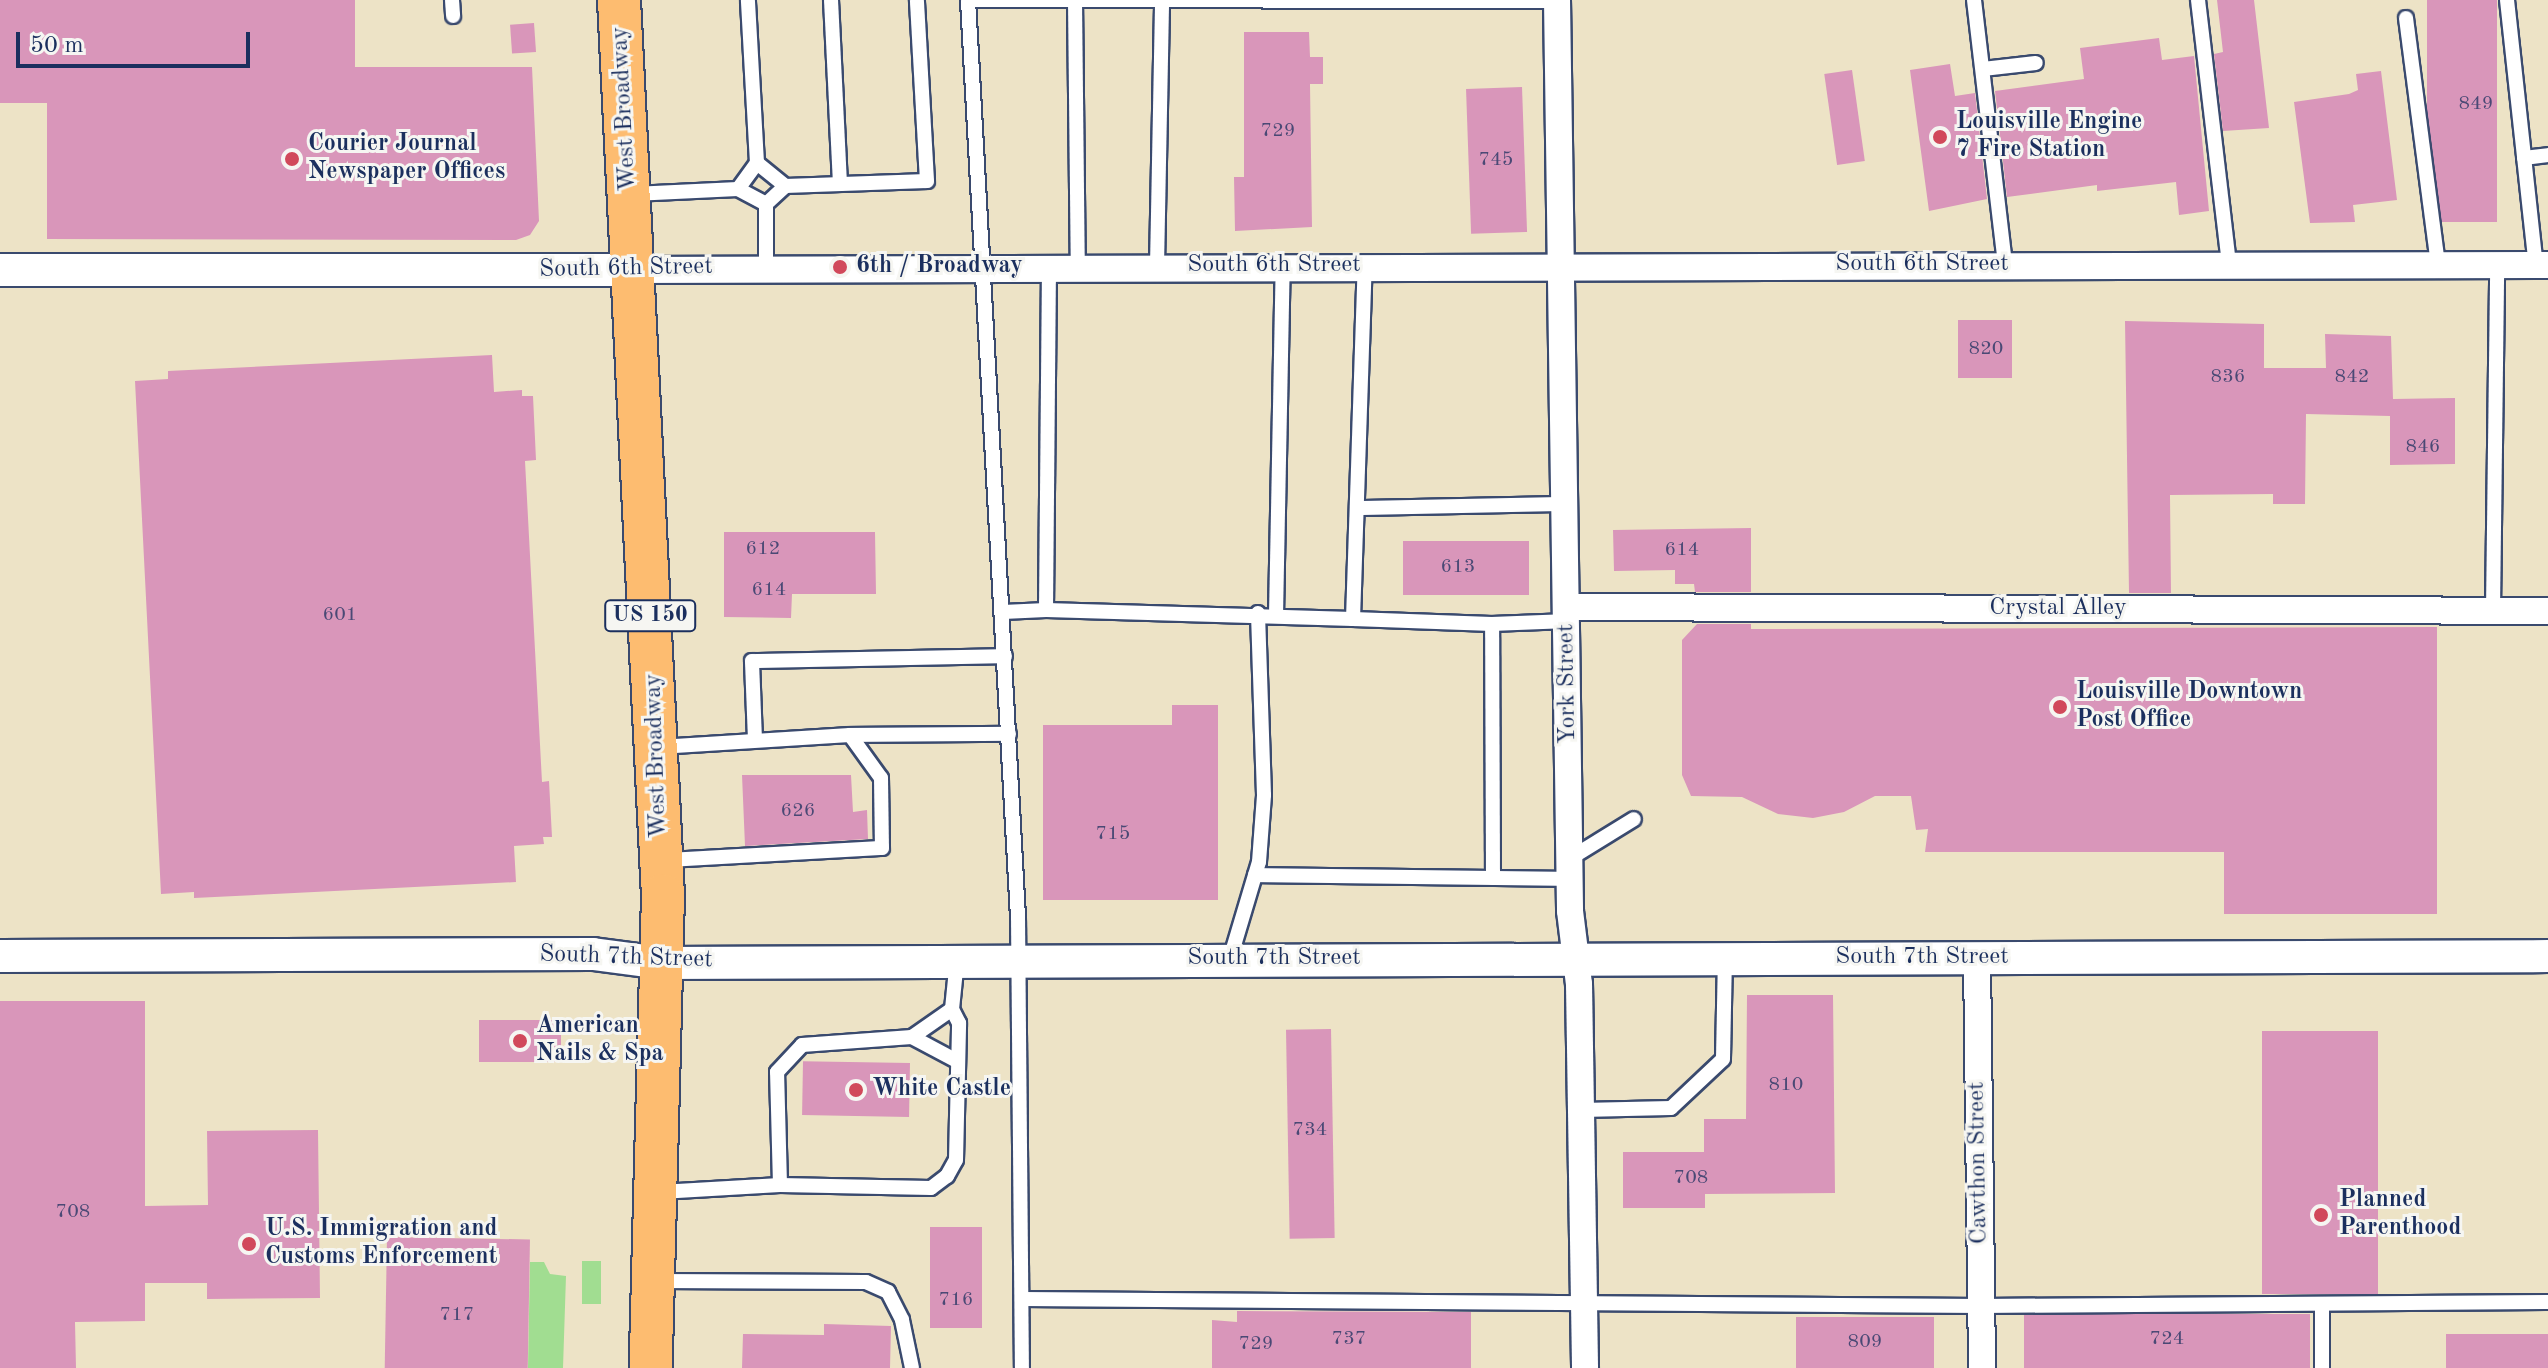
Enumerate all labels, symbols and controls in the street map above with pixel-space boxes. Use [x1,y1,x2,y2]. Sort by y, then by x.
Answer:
scale bar [20,16,254,66]
street label: West Broadway [606,26,644,192]
text: 50 m [30,34,84,58]
house number: 849 [2459,92,2493,116]
place label: Louisville Engine 7 Fire Station [1956,109,2142,165]
house number: 729 [1261,119,1295,143]
marker: Louisville Engine 7 Fire Station [1931,128,1949,146]
place label: Courier Journal Newspaper Offices [308,131,505,187]
house number: 745 [1479,148,1513,172]
marker: Courier Journal Newspaper Offices [283,150,301,168]
street label: South 6th Street [1835,251,2009,279]
street label: South 6th Street [1187,252,1361,280]
street label: South 6th Street [539,253,713,285]
place label: 6th / Broadway [856,253,1023,281]
marker: 6th / Broadway [831,258,849,276]
house number: 820 [1969,337,2003,361]
house number: 836 [2211,365,2245,389]
house number: 842 [2335,365,2369,389]
house number: 846 [2406,435,2440,459]
house number: 612 [746,537,780,561]
house number: 614 [1665,538,1699,562]
house number: 613 [1441,555,1475,579]
house number: 614 [752,578,786,602]
street label: Crystal Alley [1989,595,2127,623]
road number: US 150 [604,598,696,634]
house number: 601 [323,603,357,627]
street label: York Street [1553,624,1583,744]
street label: West Broadway [640,673,674,839]
place label: Louisville Downtown Post Office [2076,679,2302,735]
marker: Louisville Downtown Post Office [2051,698,2069,716]
house number: 626 [781,799,815,823]
house number: 715 [1096,822,1130,846]
street label: South 7th Street [539,941,713,975]
street label: South 7th Street [1835,944,2009,972]
street label: South 7th Street [1187,945,1361,973]
place label: American Nails & Spa [536,1013,664,1069]
marker: American Nails & Spa [511,1032,529,1050]
house number: 810 [1769,1073,1803,1097]
place label: White Castle [872,1076,1011,1104]
marker: White Castle [847,1081,865,1099]
street label: Cawthon Street [1963,1081,1995,1245]
house number: 734 [1293,1118,1327,1142]
house number: 708 [1674,1166,1708,1190]
place label: Planned Parenthood [2339,1187,2461,1243]
house number: 708 [56,1200,90,1224]
marker: Planned Parenthood [2310,1204,2332,1226]
place label: U.S. Immigration and Customs Enforcement [265,1216,498,1272]
marker: U.S. Immigration and Customs Enforcement [240,1235,258,1253]
house number: 716 [939,1288,973,1312]
house number: 717 [440,1303,474,1327]
house number: 737 [1332,1327,1366,1351]
house number: 724 [2150,1327,2184,1351]
house number: 809 [1848,1330,1882,1354]
house number: 729 [1239,1332,1273,1356]

